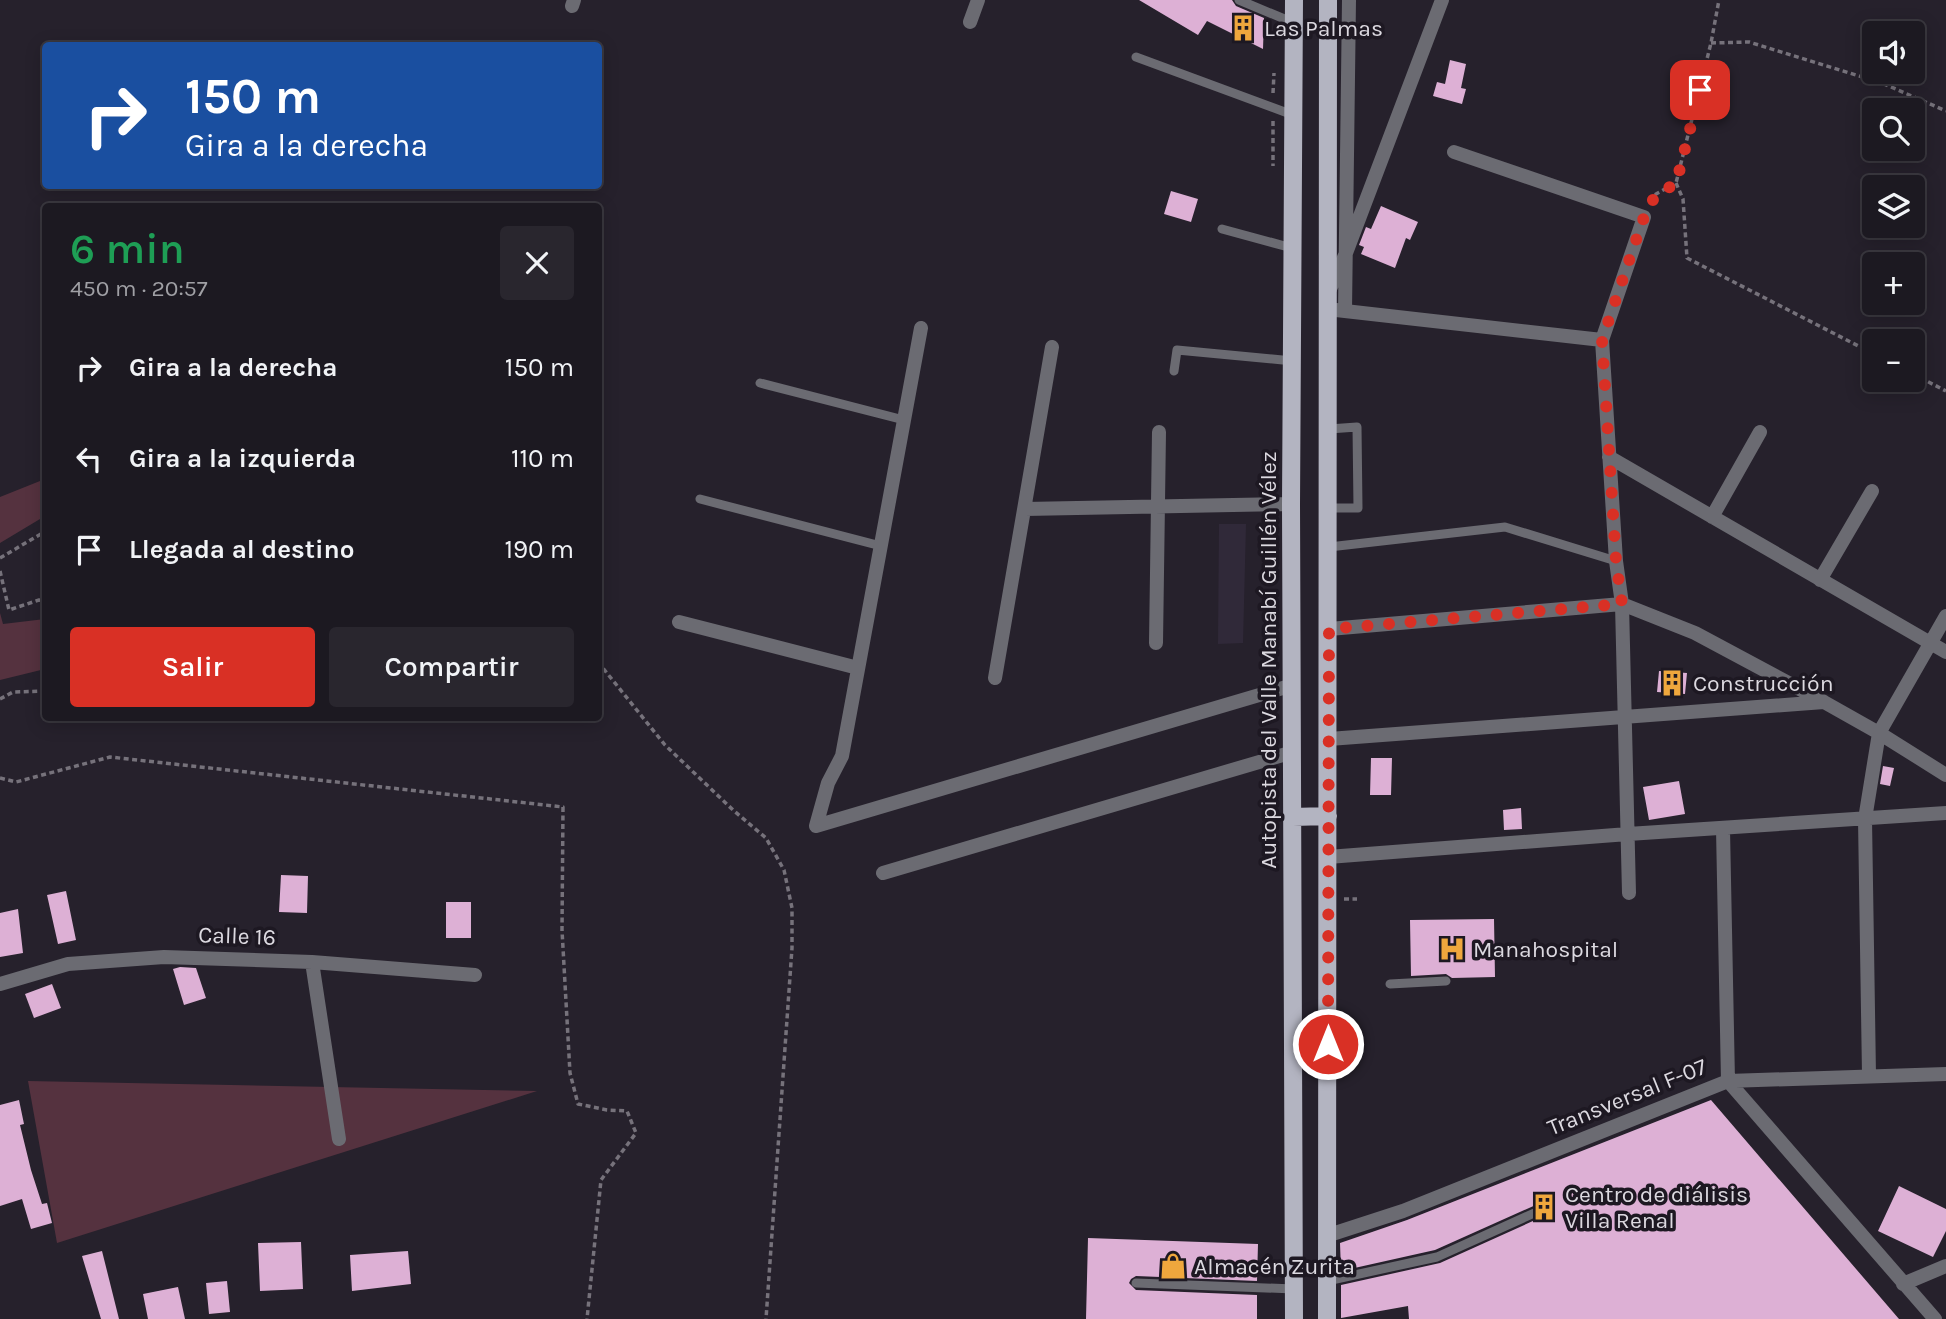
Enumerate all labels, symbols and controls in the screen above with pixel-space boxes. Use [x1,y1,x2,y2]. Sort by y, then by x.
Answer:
building icon: Las Palmas [1228,13,1258,43]
place label: Las Palmas [1264,15,1383,42]
map controls [1862,21,1925,392]
button: sound [1862,21,1925,84]
pin [1670,60,1730,120]
text: 150 m [185,68,321,125]
icon: right [70,70,161,161]
icon: arrive [1681,71,1719,109]
button: search [1862,98,1925,161]
text: Gira a la derecha [185,127,428,164]
button: layers [1862,175,1925,238]
text: 6 min [70,224,185,274]
button: close [500,226,574,300]
button: + [1862,252,1925,315]
text: 450 m · 20:57 [70,275,208,302]
button: − [1862,329,1925,392]
icon: right [70,349,108,387]
text: Gira a la derecha [129,352,338,383]
text: 150 m [505,352,574,383]
icon: left [70,440,108,478]
text: Gira a la izquierda [129,443,356,474]
text: 110 m [511,443,574,474]
street label: Autopista del Valle Manabí Guillén Vélez [1255,451,1282,869]
icon: arrive [70,531,108,569]
text: Llegada al destino [129,534,355,565]
text: 190 m [504,534,574,565]
button: Salir [70,627,315,707]
button: Compartir [329,627,574,707]
building icon: Construcción [1657,668,1687,698]
place label: Construcción [1693,670,1834,697]
street label: Calle 16 [198,921,276,951]
hospital icon: Manahospital [1437,934,1467,964]
place label: Manahospital [1473,936,1618,963]
position arrow [1291,1007,1365,1081]
street label: Transversal F-07 [1543,1053,1711,1141]
place label: Centro de diálisis Villa Renal [1565,1181,1748,1234]
building icon: Centro de diálisis Villa Renal [1529,1192,1559,1222]
shop icon: Almacén Zurita [1158,1251,1188,1281]
place label: Almacén Zurita [1194,1253,1355,1280]

